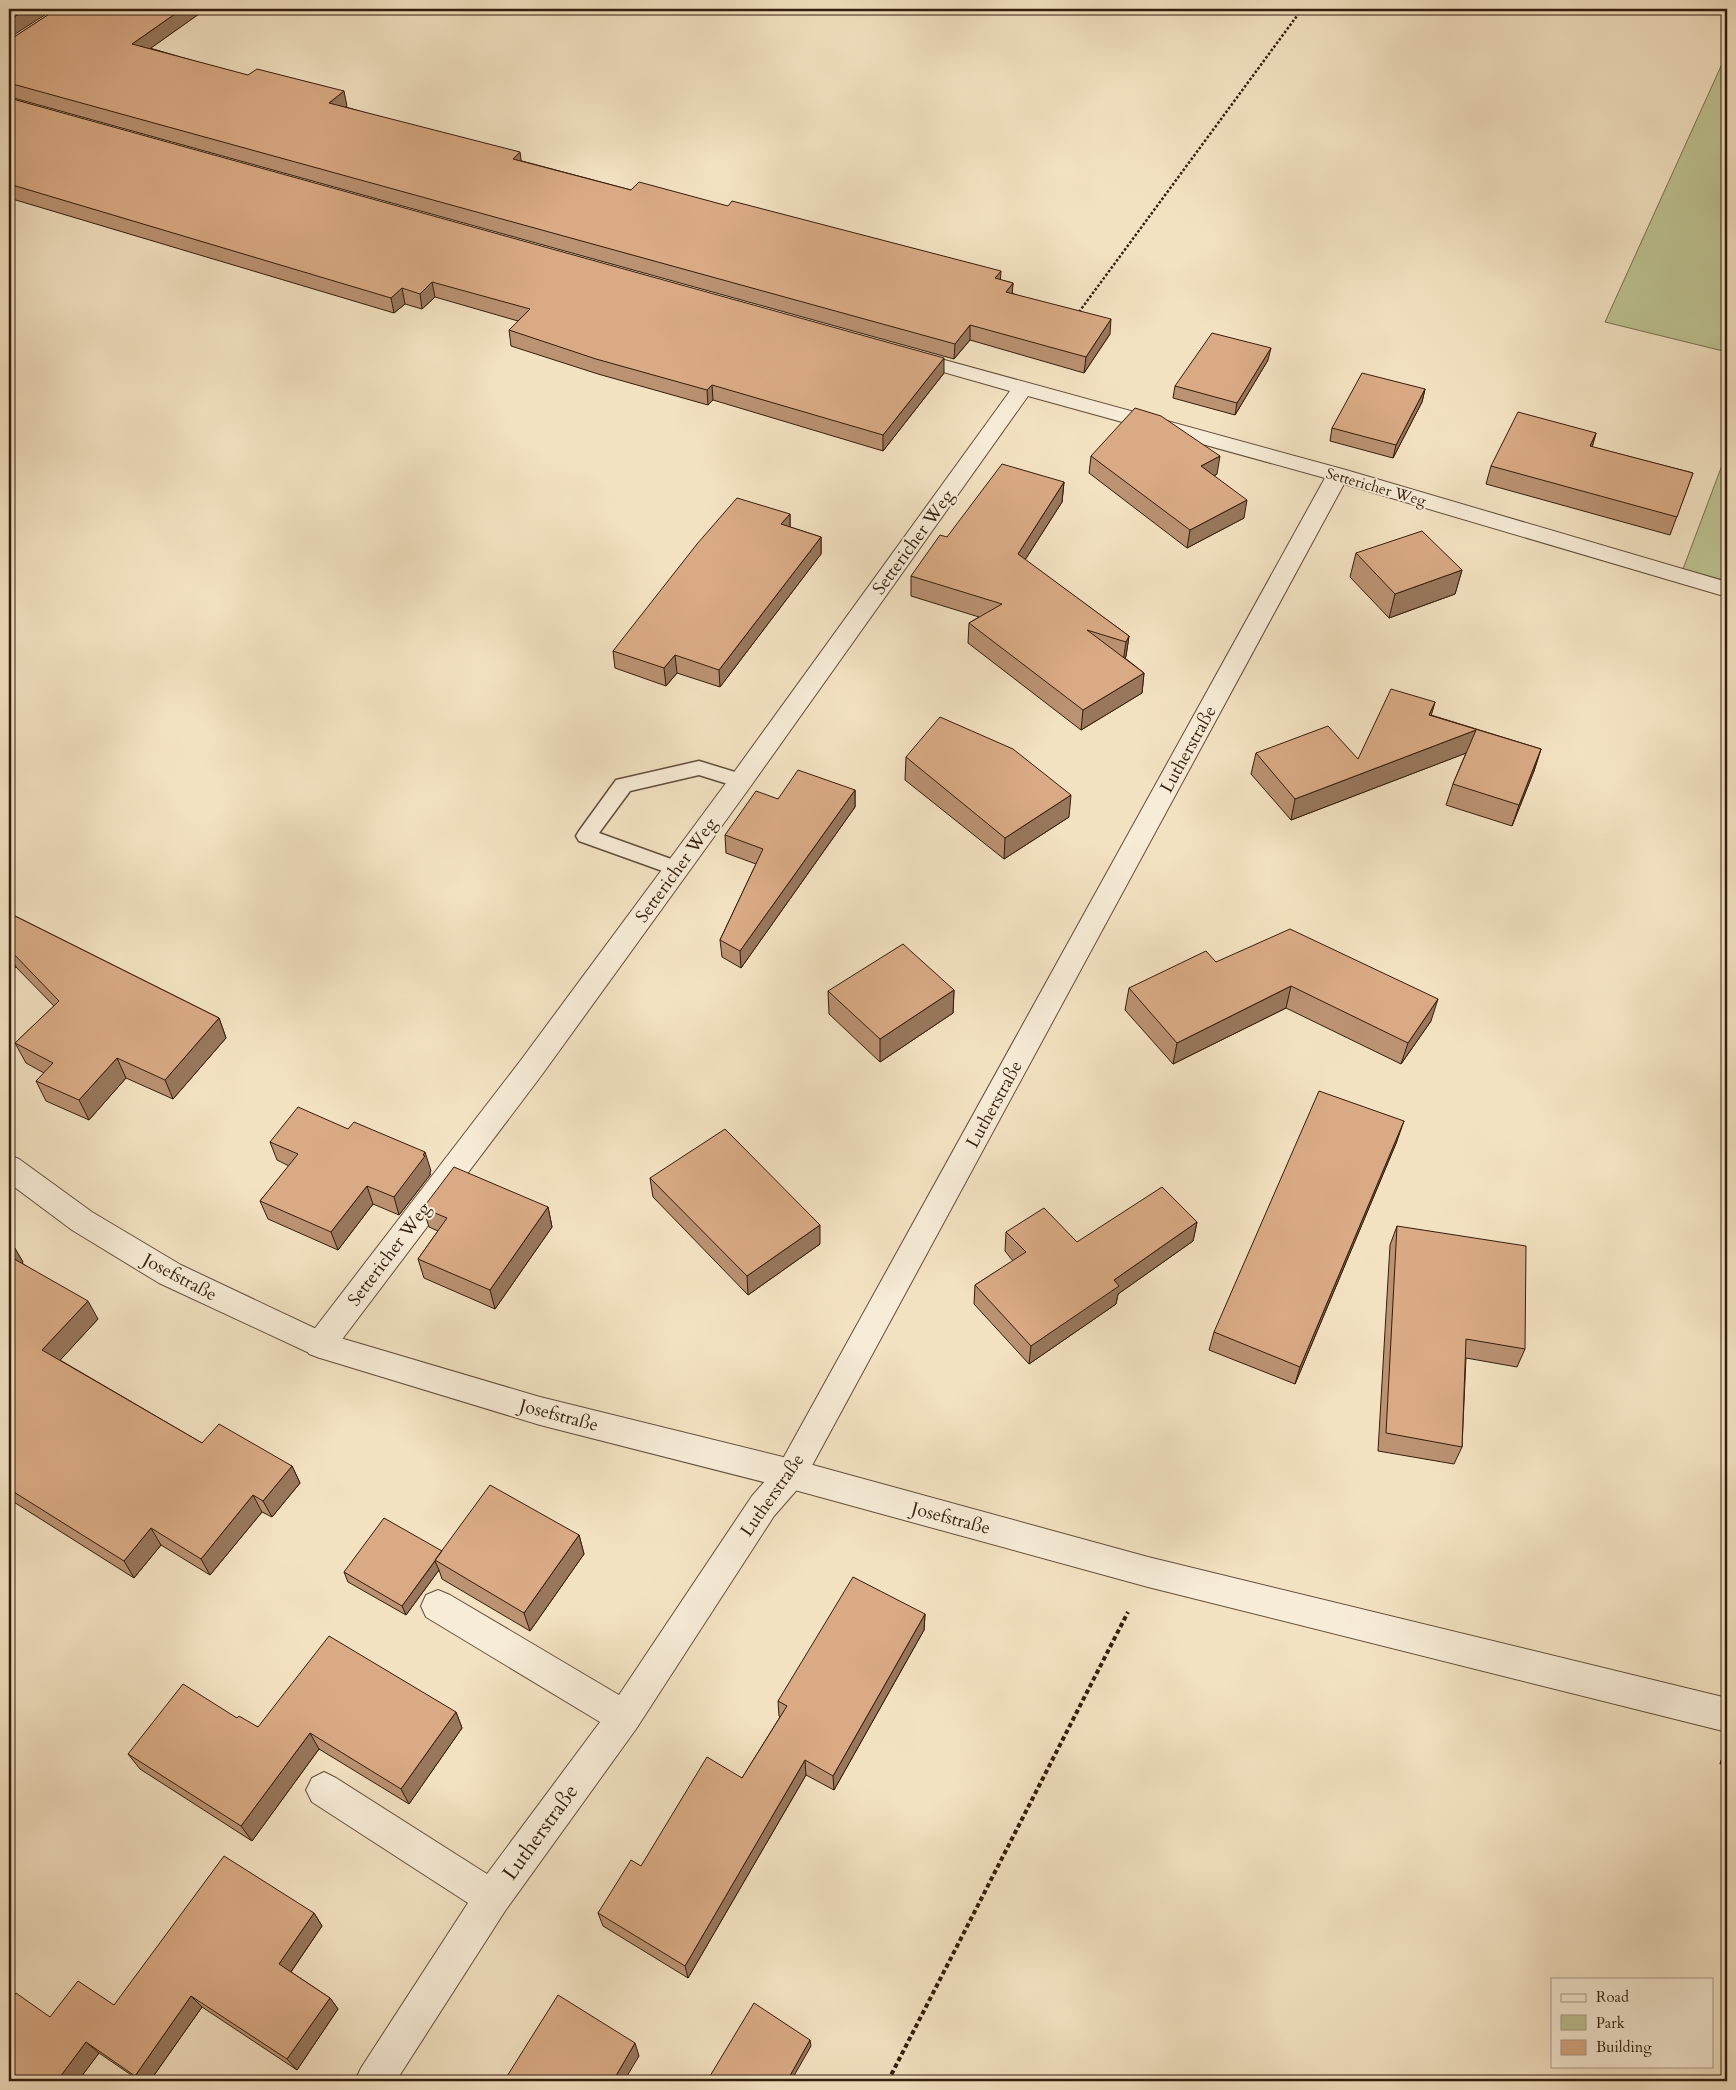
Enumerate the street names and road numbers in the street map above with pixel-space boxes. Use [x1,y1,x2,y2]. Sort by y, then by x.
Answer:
street label: Settericher Weg [1324,463,1429,511]
street label: Settericher Weg [867,484,961,600]
street label: Lutherstraße [1154,701,1223,797]
street label: Settericher Weg [630,812,724,928]
street label: Lutherstraße [960,1056,1029,1152]
street label: Settericher Weg [342,1196,437,1311]
street label: Josefstraße [136,1246,221,1307]
street label: Josefstraße [514,1392,601,1438]
street label: Lutherstraße [735,1449,810,1542]
street label: Josefstraße [906,1495,993,1541]
street label: Lutherstraße [496,1778,585,1886]

